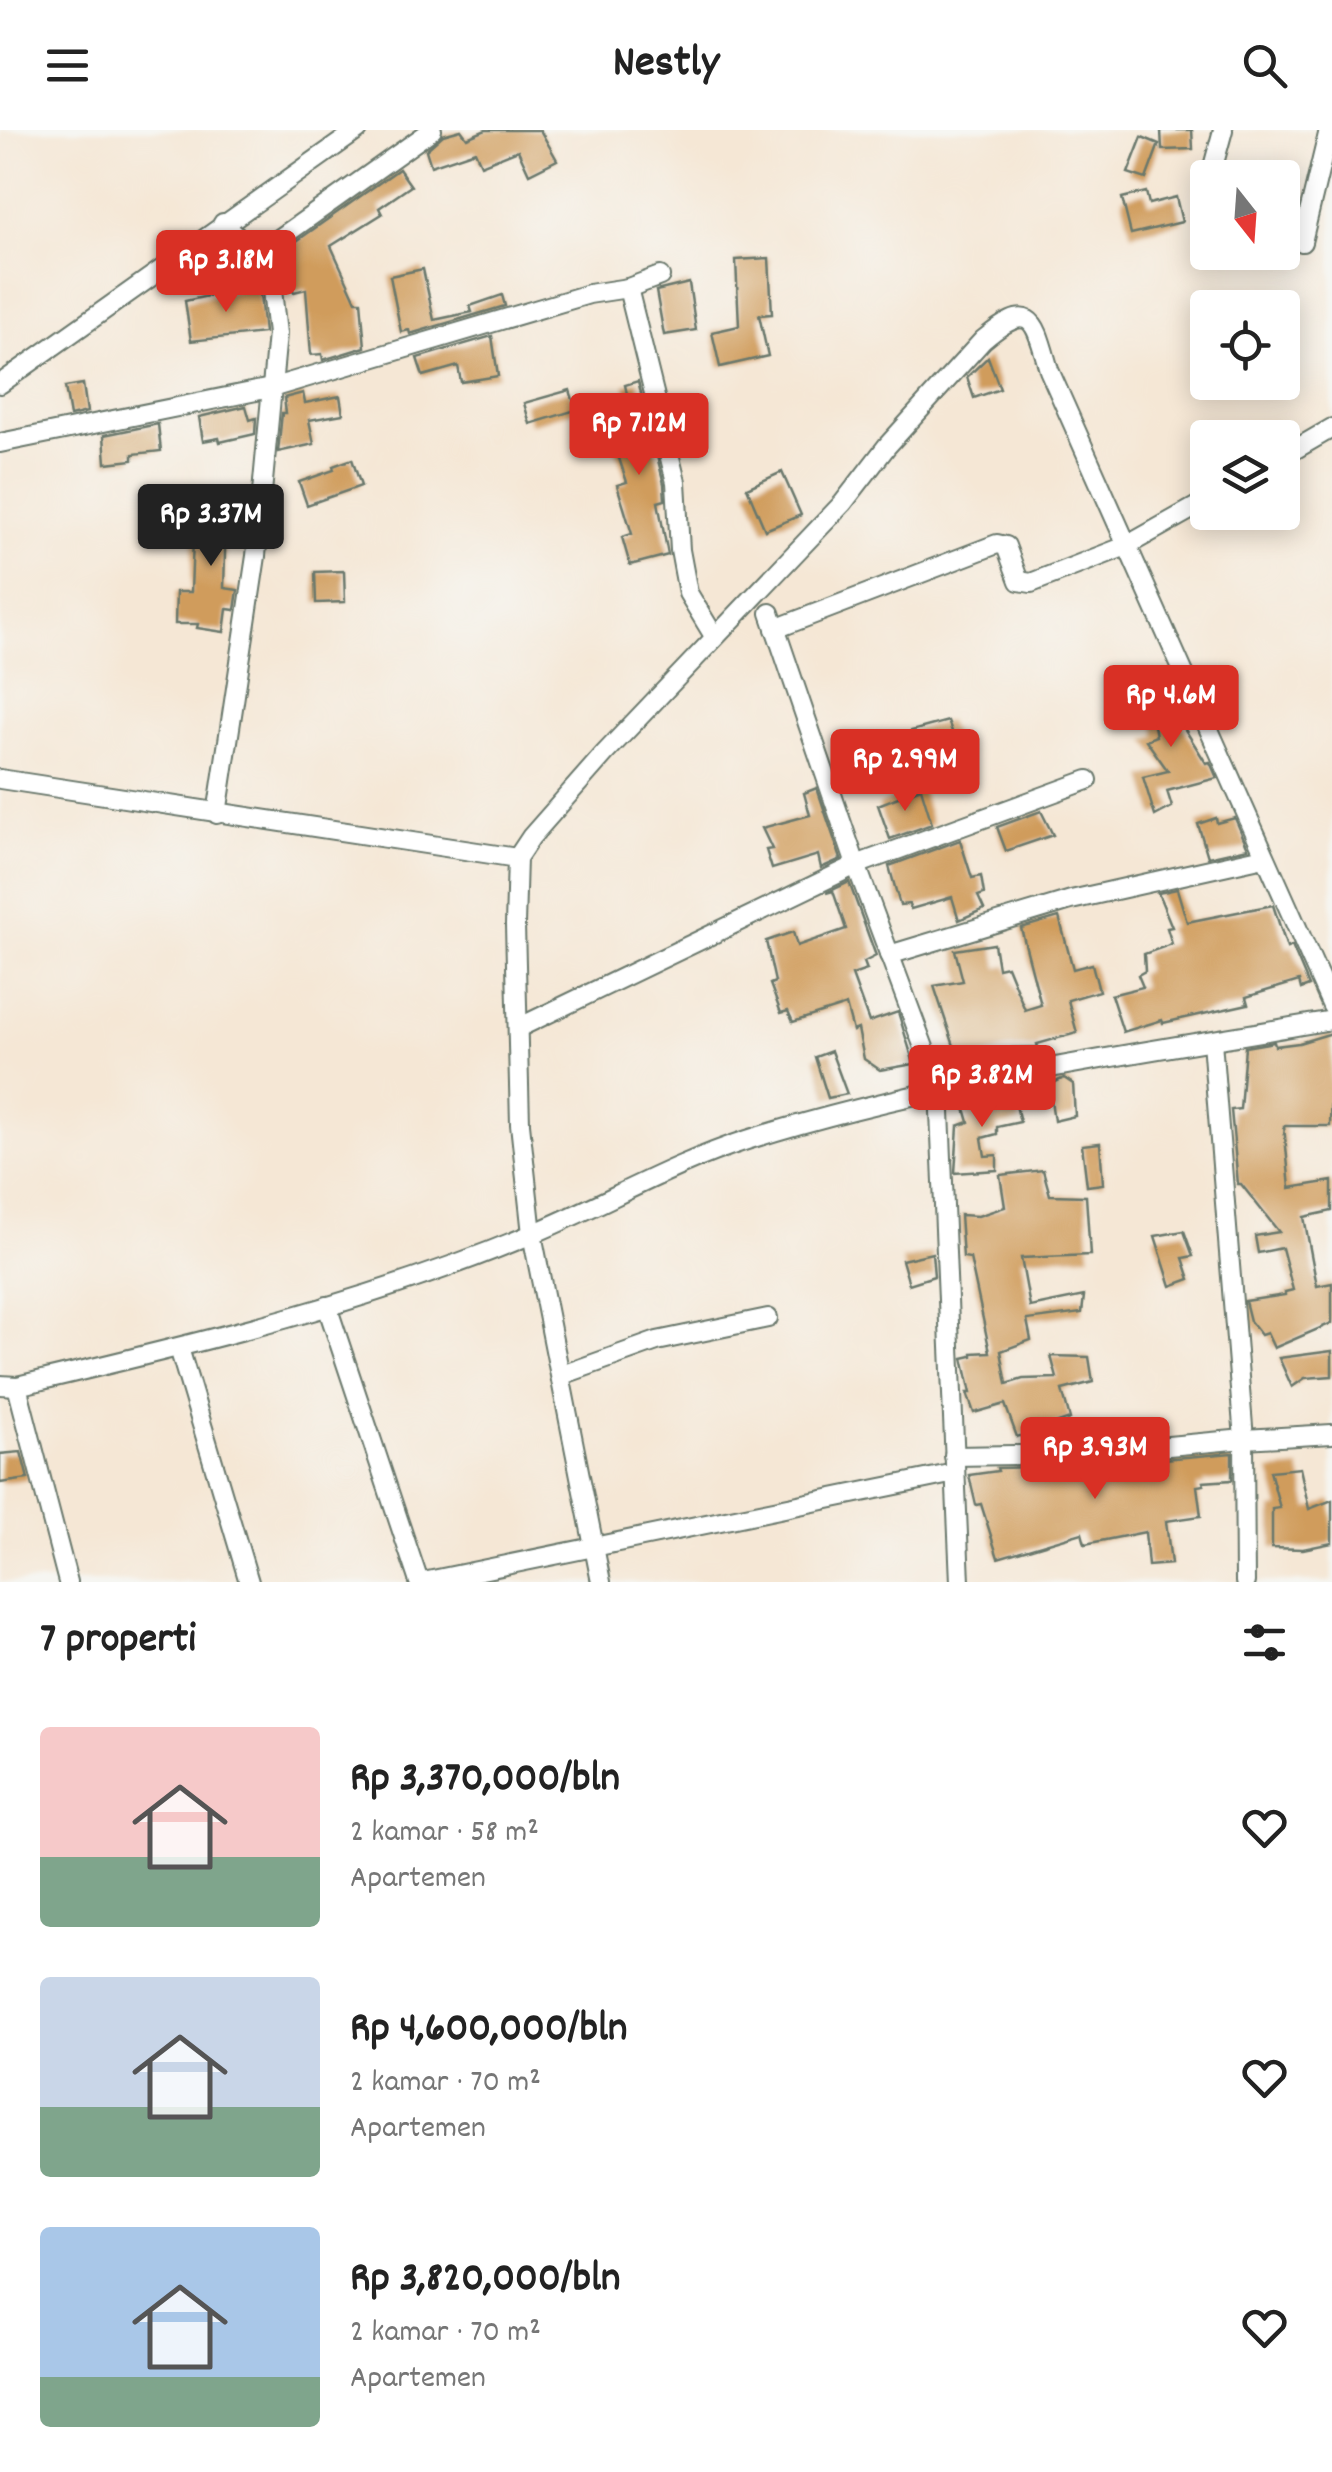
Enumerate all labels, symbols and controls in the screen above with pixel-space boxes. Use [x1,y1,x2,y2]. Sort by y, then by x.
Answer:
text: Nestly [613,33,719,97]
icon: menu [40,38,95,93]
icon: search [1237,38,1292,93]
north arrow [1190,160,1300,270]
map controls [1190,160,1300,530]
pin: Rp 3.18M [123,230,329,315]
text: Rp 3.18M [178,239,274,285]
button: locate [1190,290,1300,400]
pin: Rp 7.12M [536,393,742,478]
text: Rp 7.12M [592,402,686,448]
button: layers [1190,420,1300,530]
pin: Rp 3.37M [108,484,314,569]
text: Rp 3.37M [160,493,262,539]
pin: Rp 4.6M [1079,665,1263,750]
text: Rp 4.6M [1126,674,1216,720]
pin: Rp 2.99M [802,729,1008,814]
text: Rp 2.99M [852,738,958,784]
pin: Rp 3.82M [879,1045,1085,1130]
text: Rp 3.82M [931,1054,1033,1100]
pin: Rp 3.93M [992,1417,1198,1502]
text: Rp 3.93M [1043,1426,1147,1472]
text: 7 properti [40,1612,196,1672]
icon: filters [1237,1615,1292,1670]
text: Rp 3,370,000/bln [350,1751,620,1811]
icon: home [120,1767,240,1887]
icon: heart [1237,1800,1292,1855]
text: 2 kamar · 58 m² [350,1811,539,1857]
text: Apartemen [350,1857,486,1903]
text: Rp 4,600,000/bln [350,2001,627,2061]
icon: home [120,2017,240,2137]
icon: heart [1237,2050,1292,2105]
text: 2 kamar · 70 m² [350,2061,541,2107]
text: Apartemen [350,2107,486,2153]
text: Rp 3,820,000/bln [350,2251,620,2311]
icon: home [120,2267,240,2387]
icon: heart [1237,2300,1292,2355]
text: 2 kamar · 70 m² [350,2311,541,2357]
text: Apartemen [350,2357,486,2403]

